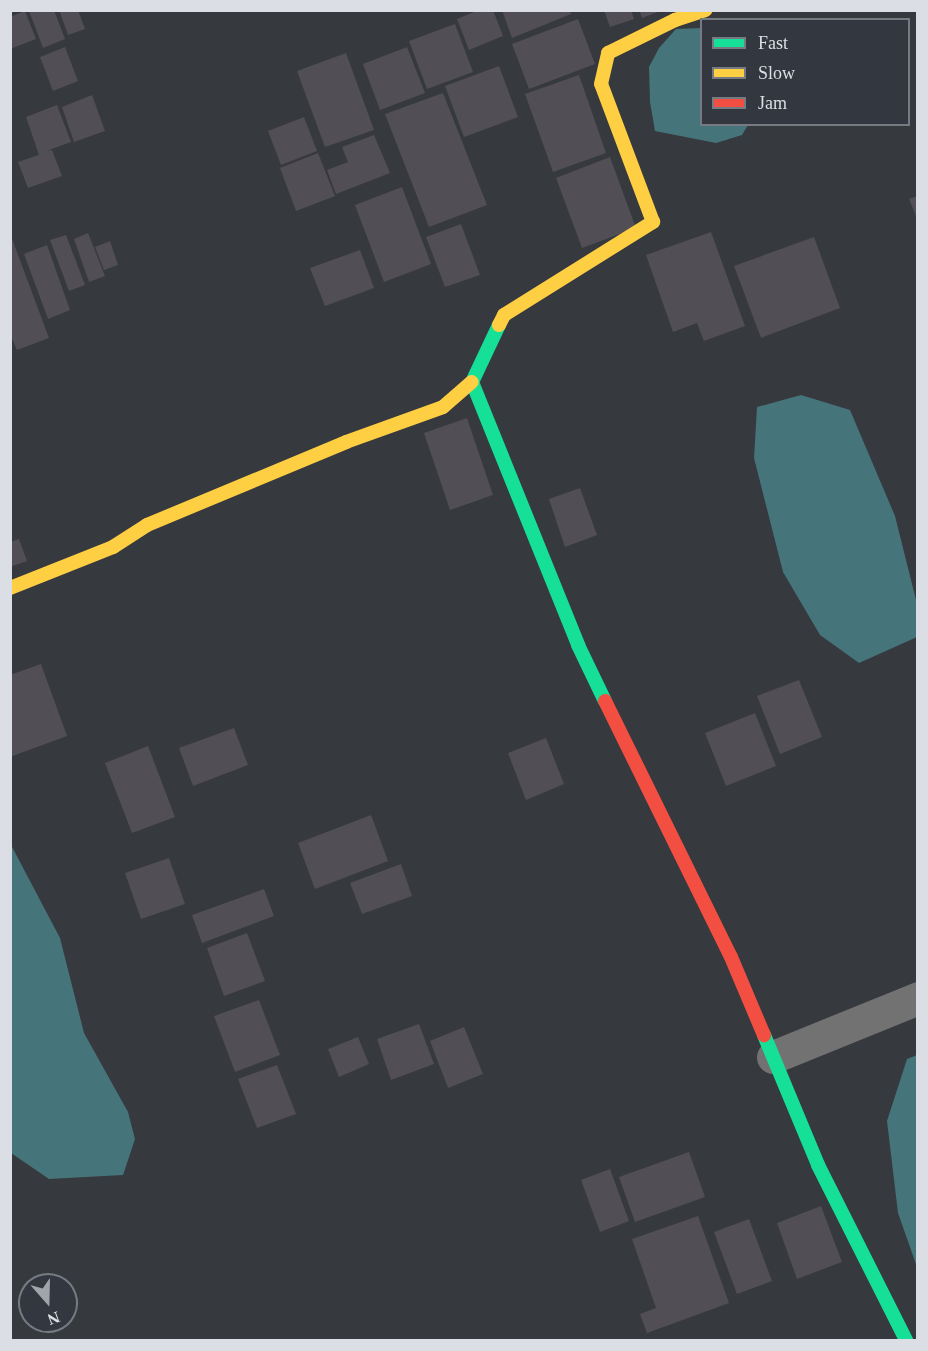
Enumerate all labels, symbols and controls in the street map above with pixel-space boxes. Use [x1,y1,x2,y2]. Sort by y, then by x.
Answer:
legend [700,18,910,126]
text: Fast [758,33,788,53]
text: Slow [758,63,795,83]
text: Jam [758,93,787,113]
north arrow [18,1273,78,1333]
text: N [45,1309,62,1328]

